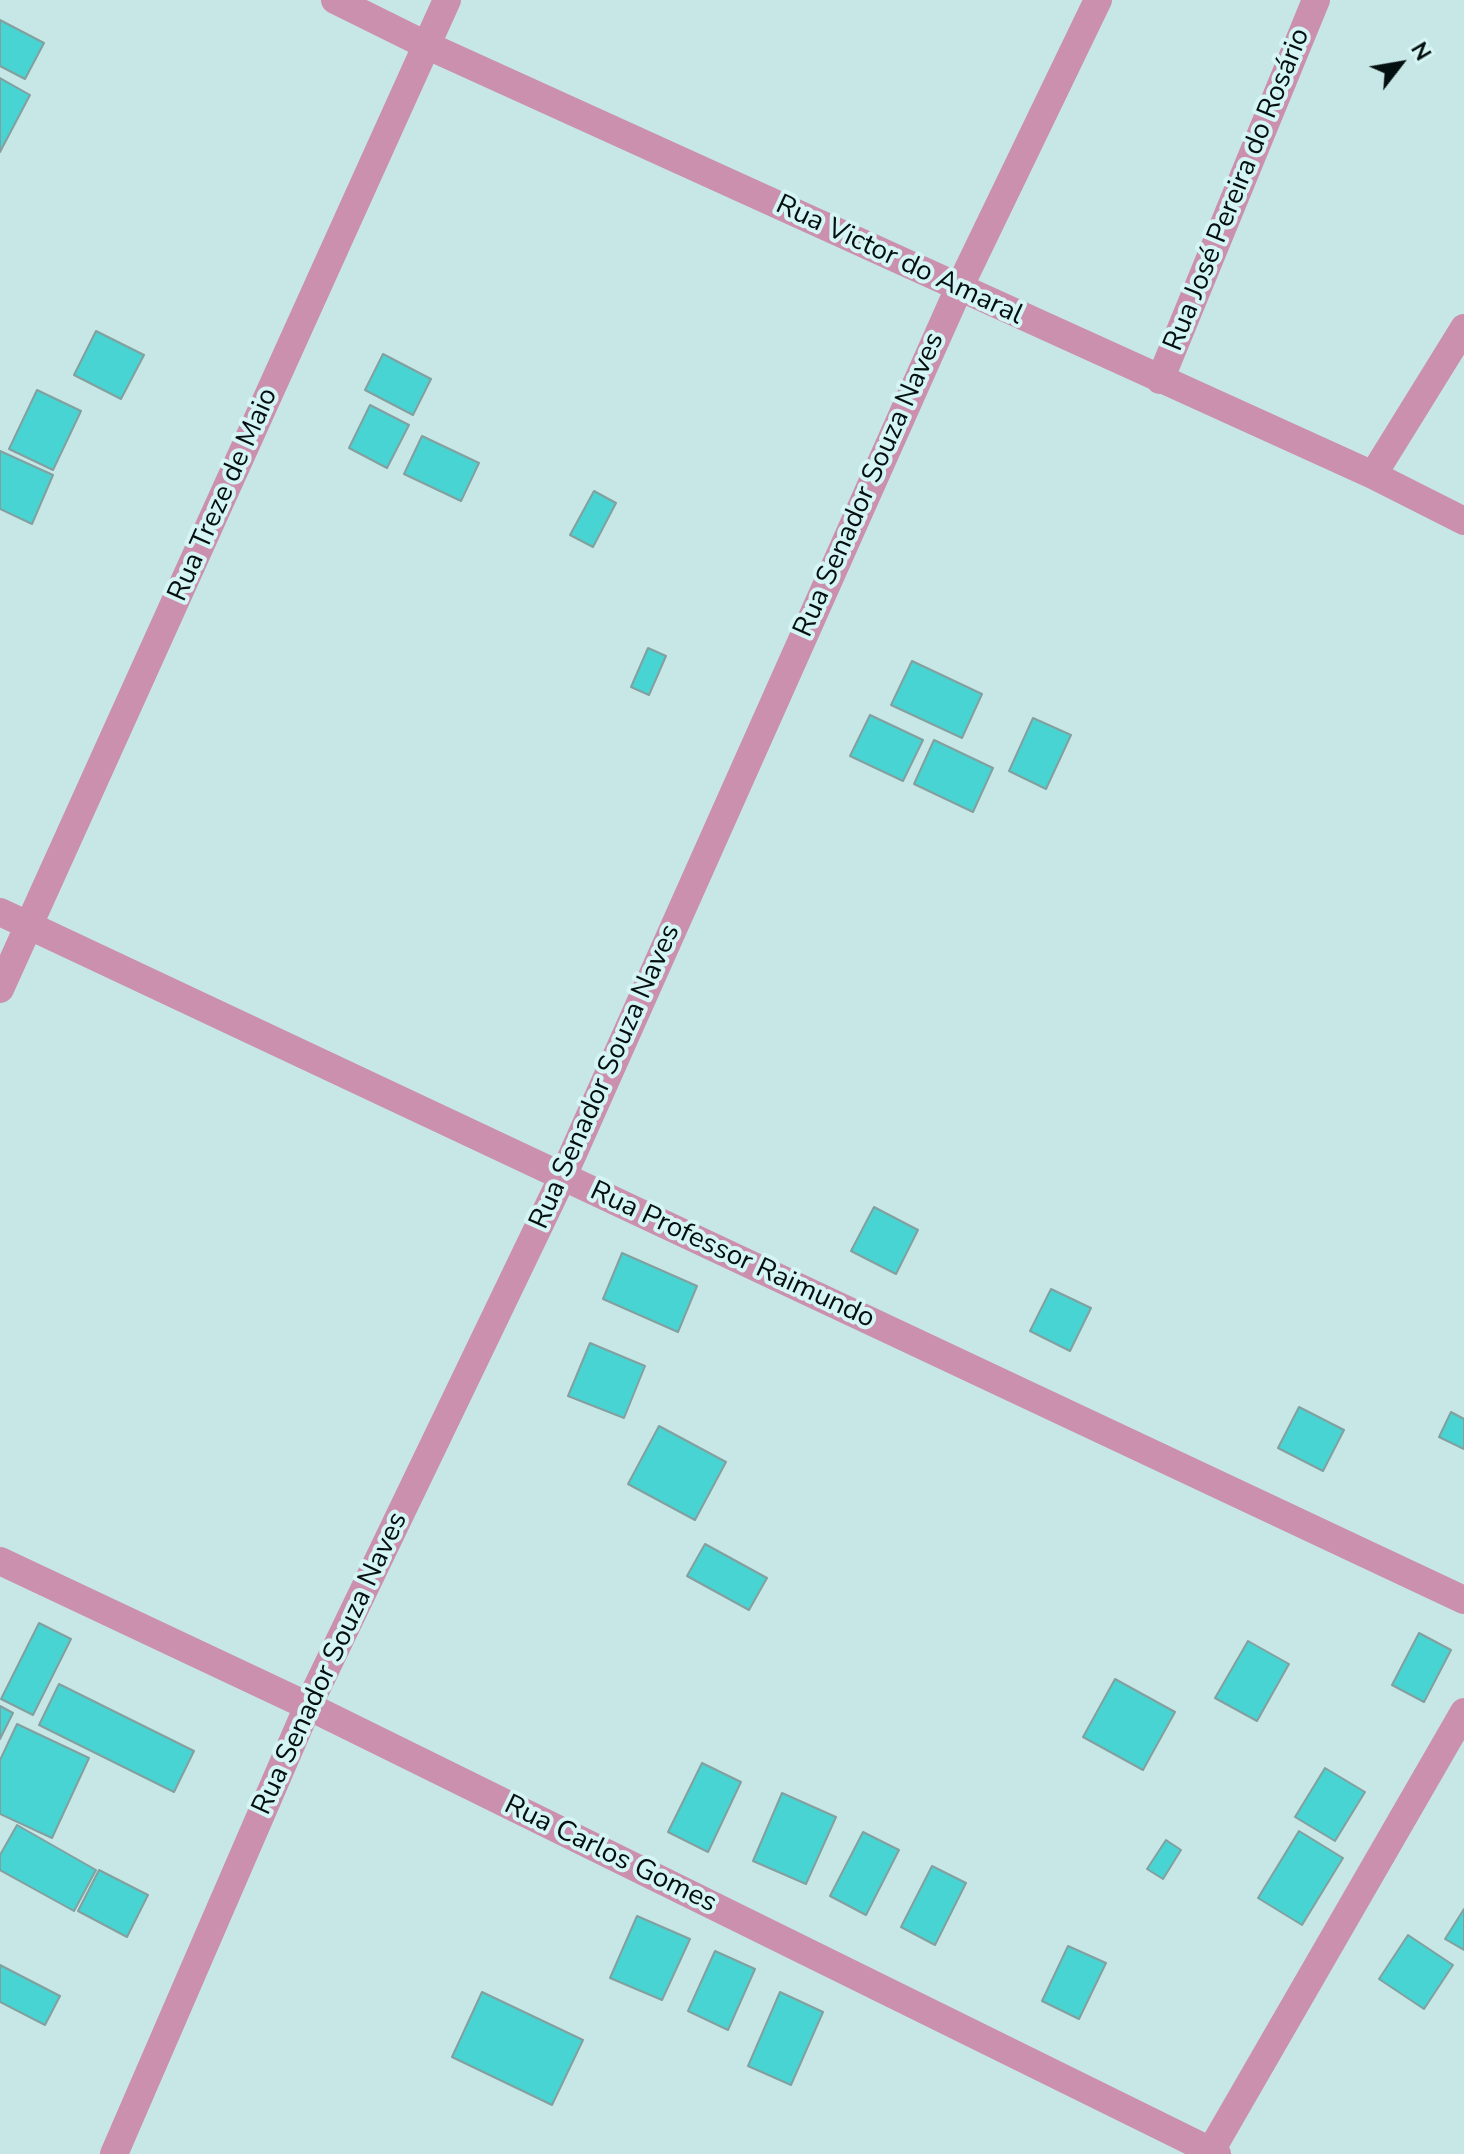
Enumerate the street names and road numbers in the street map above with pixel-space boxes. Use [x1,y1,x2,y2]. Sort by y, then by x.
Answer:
street label: Rua José Pereira do Rosário [1158,24,1318,356]
street label: Rua Victor do Amaral [770,189,1028,333]
street label: Rua Senador Souza Naves [788,328,952,642]
street label: Rua Treze de Maio [162,383,286,607]
street label: Rua Senador Souza Naves [524,920,688,1234]
street label: Rua Professor Raimundo [584,1175,880,1337]
street label: Rua Senador Souza Naves [246,1507,416,1821]
street label: Rua Carlos Gomes [498,1789,722,1921]

